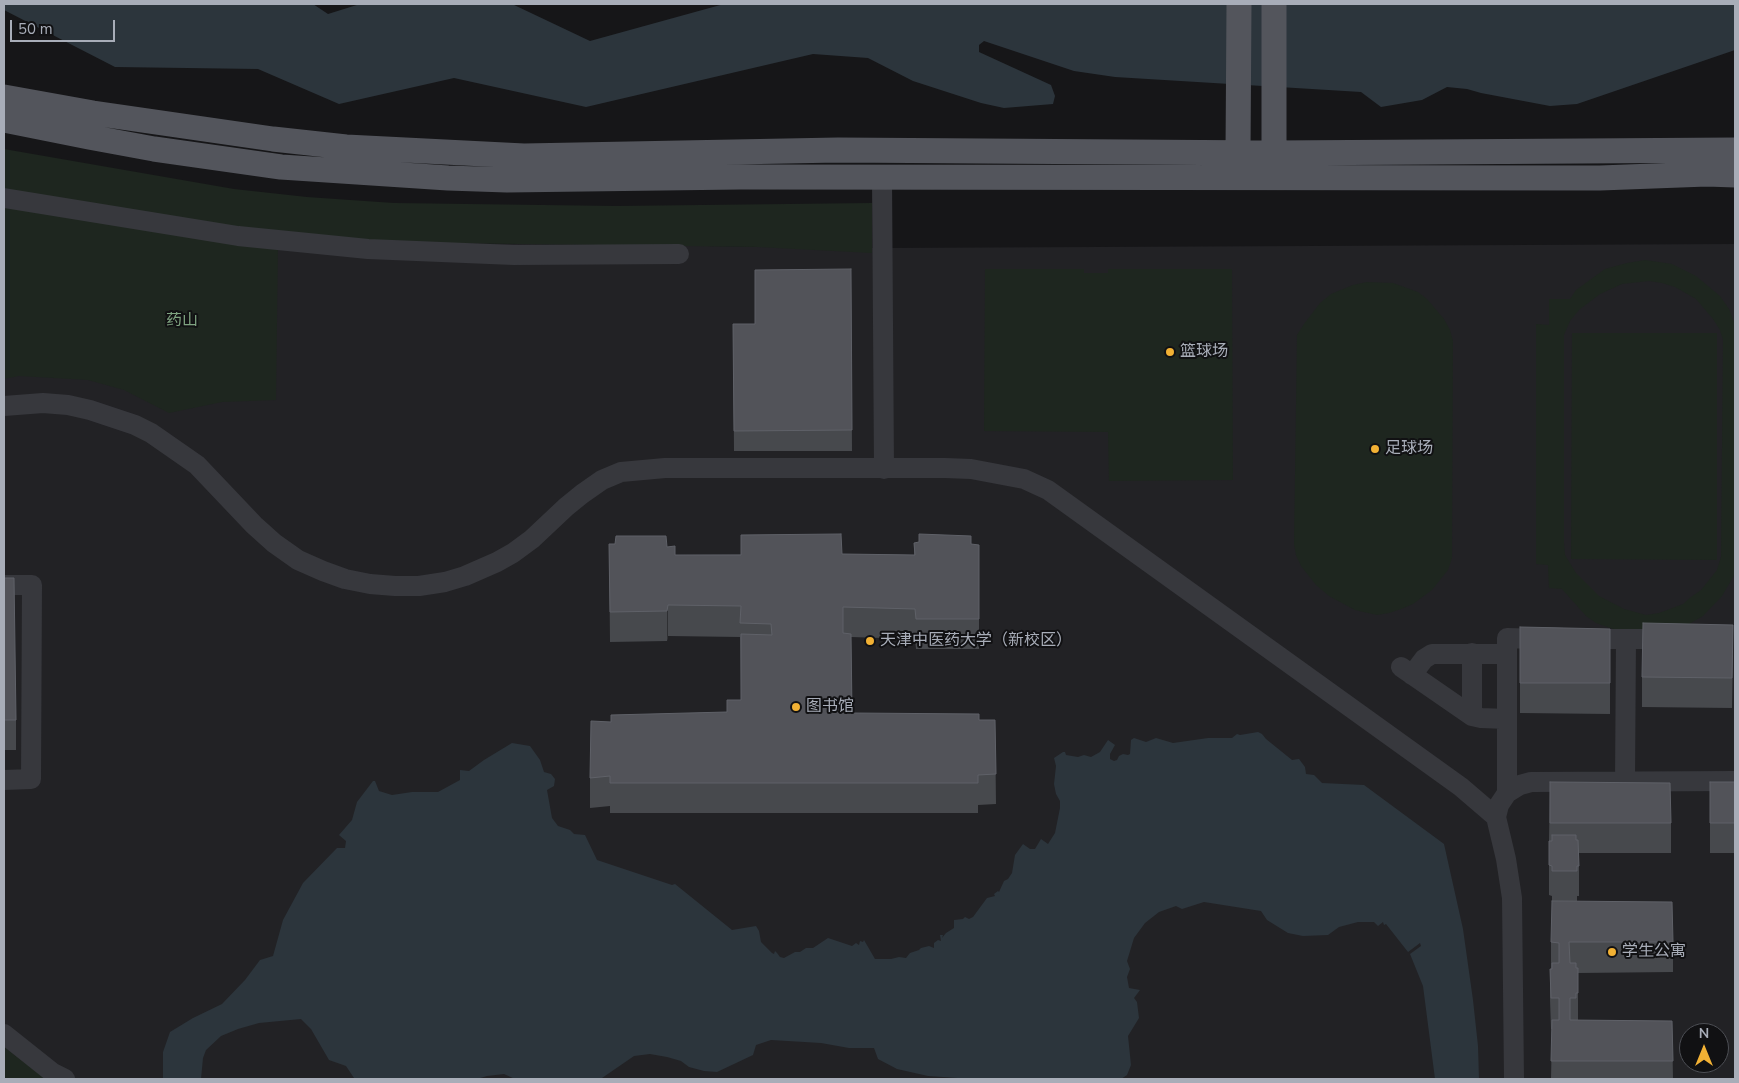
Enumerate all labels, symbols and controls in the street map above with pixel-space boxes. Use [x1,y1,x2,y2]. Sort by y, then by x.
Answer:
scale bar [12,10,118,42]
text: 50 m [18,19,53,39]
park label: 药山 [166,311,198,331]
place label: 篮球场 [1180,342,1228,362]
marker: 篮球场 [1164,346,1176,358]
place label: 足球场 [1385,439,1433,459]
marker: 足球场 [1369,443,1381,455]
place label: 天津中医药大学（新校区） [880,631,1072,651]
marker: 天津中医药大学（新校区） [864,635,876,647]
place label: 图书馆 [806,697,854,717]
marker: 图书馆 [790,701,802,713]
place label: 学生公寓 [1622,942,1686,962]
marker: 学生公寓 [1606,946,1618,958]
north arrow [1679,1023,1729,1073]
text: N [1699,1024,1709,1043]

